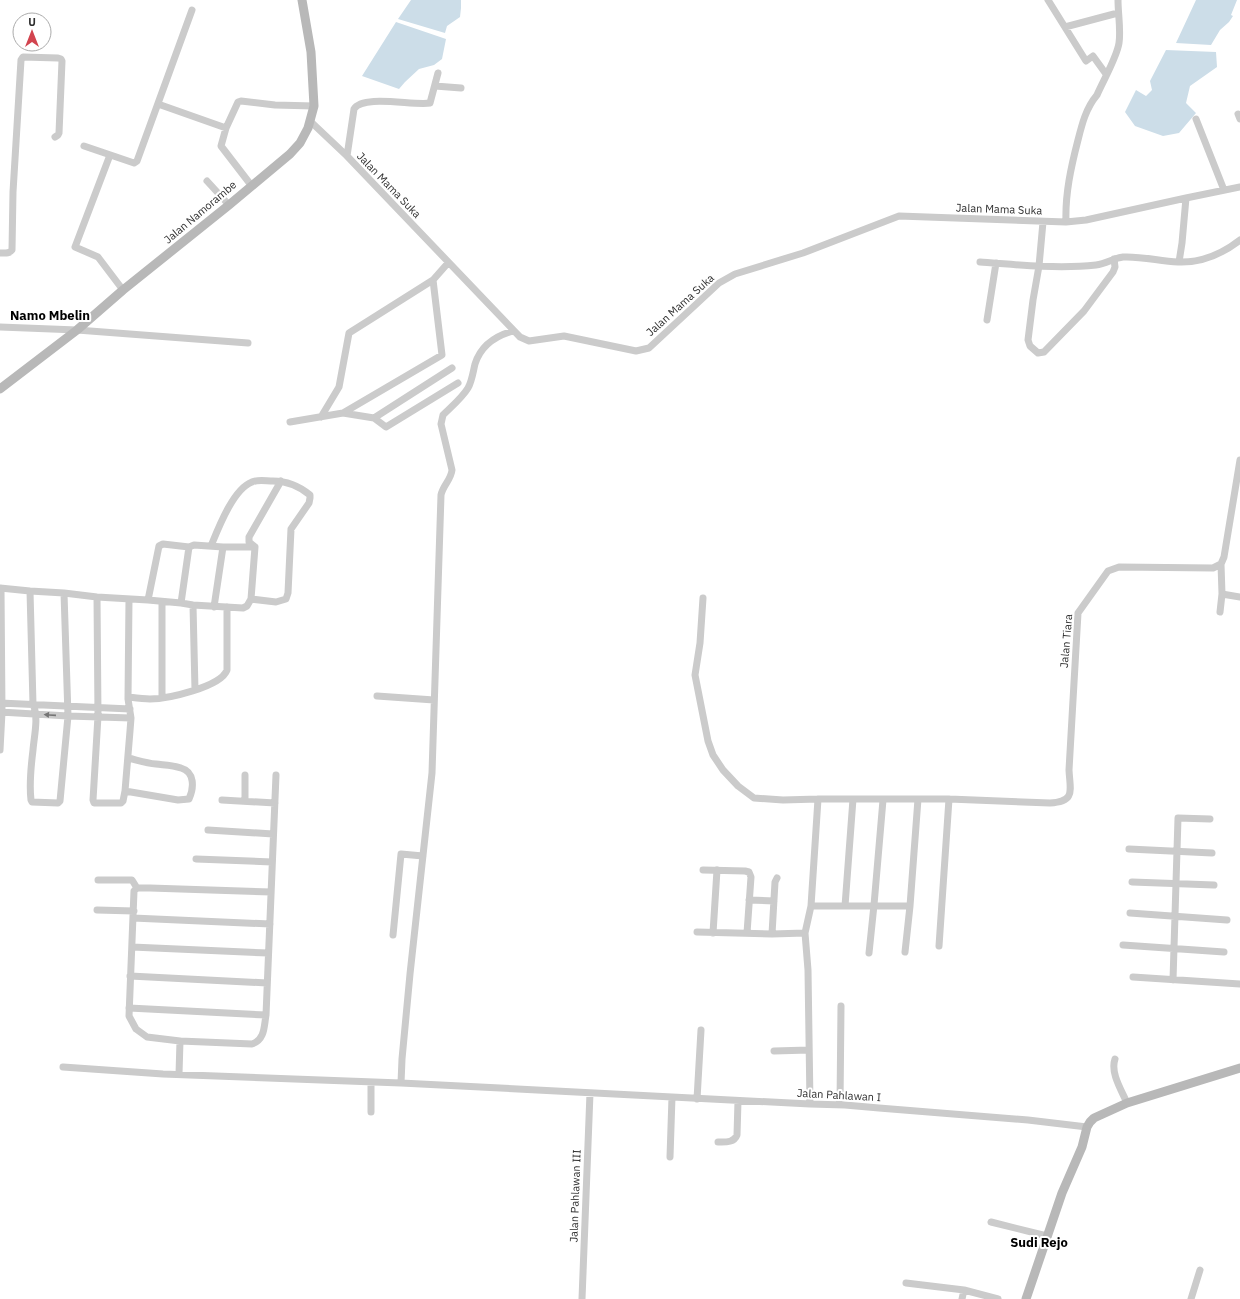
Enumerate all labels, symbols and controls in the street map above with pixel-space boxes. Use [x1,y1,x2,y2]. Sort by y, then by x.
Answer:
north arrow [12,12,52,52]
text: U [28,15,36,29]
street label: Jalan Mama Suka [354,149,424,221]
street label: Jalan Namorambe [161,178,239,246]
street label: Jalan Mama Suka [956,200,1043,218]
street label: Jalan Mama Suka [643,271,717,339]
district label: Namo Mbelin [10,307,90,324]
street label: Jalan Tiara [1057,613,1075,668]
one-way arrow [44,711,56,718]
street label: Jalan Pahlawan I [797,1086,881,1104]
street label: Jalan Pahlawan III [566,1149,584,1243]
district label: Sudi Rejo [1010,1234,1068,1251]

